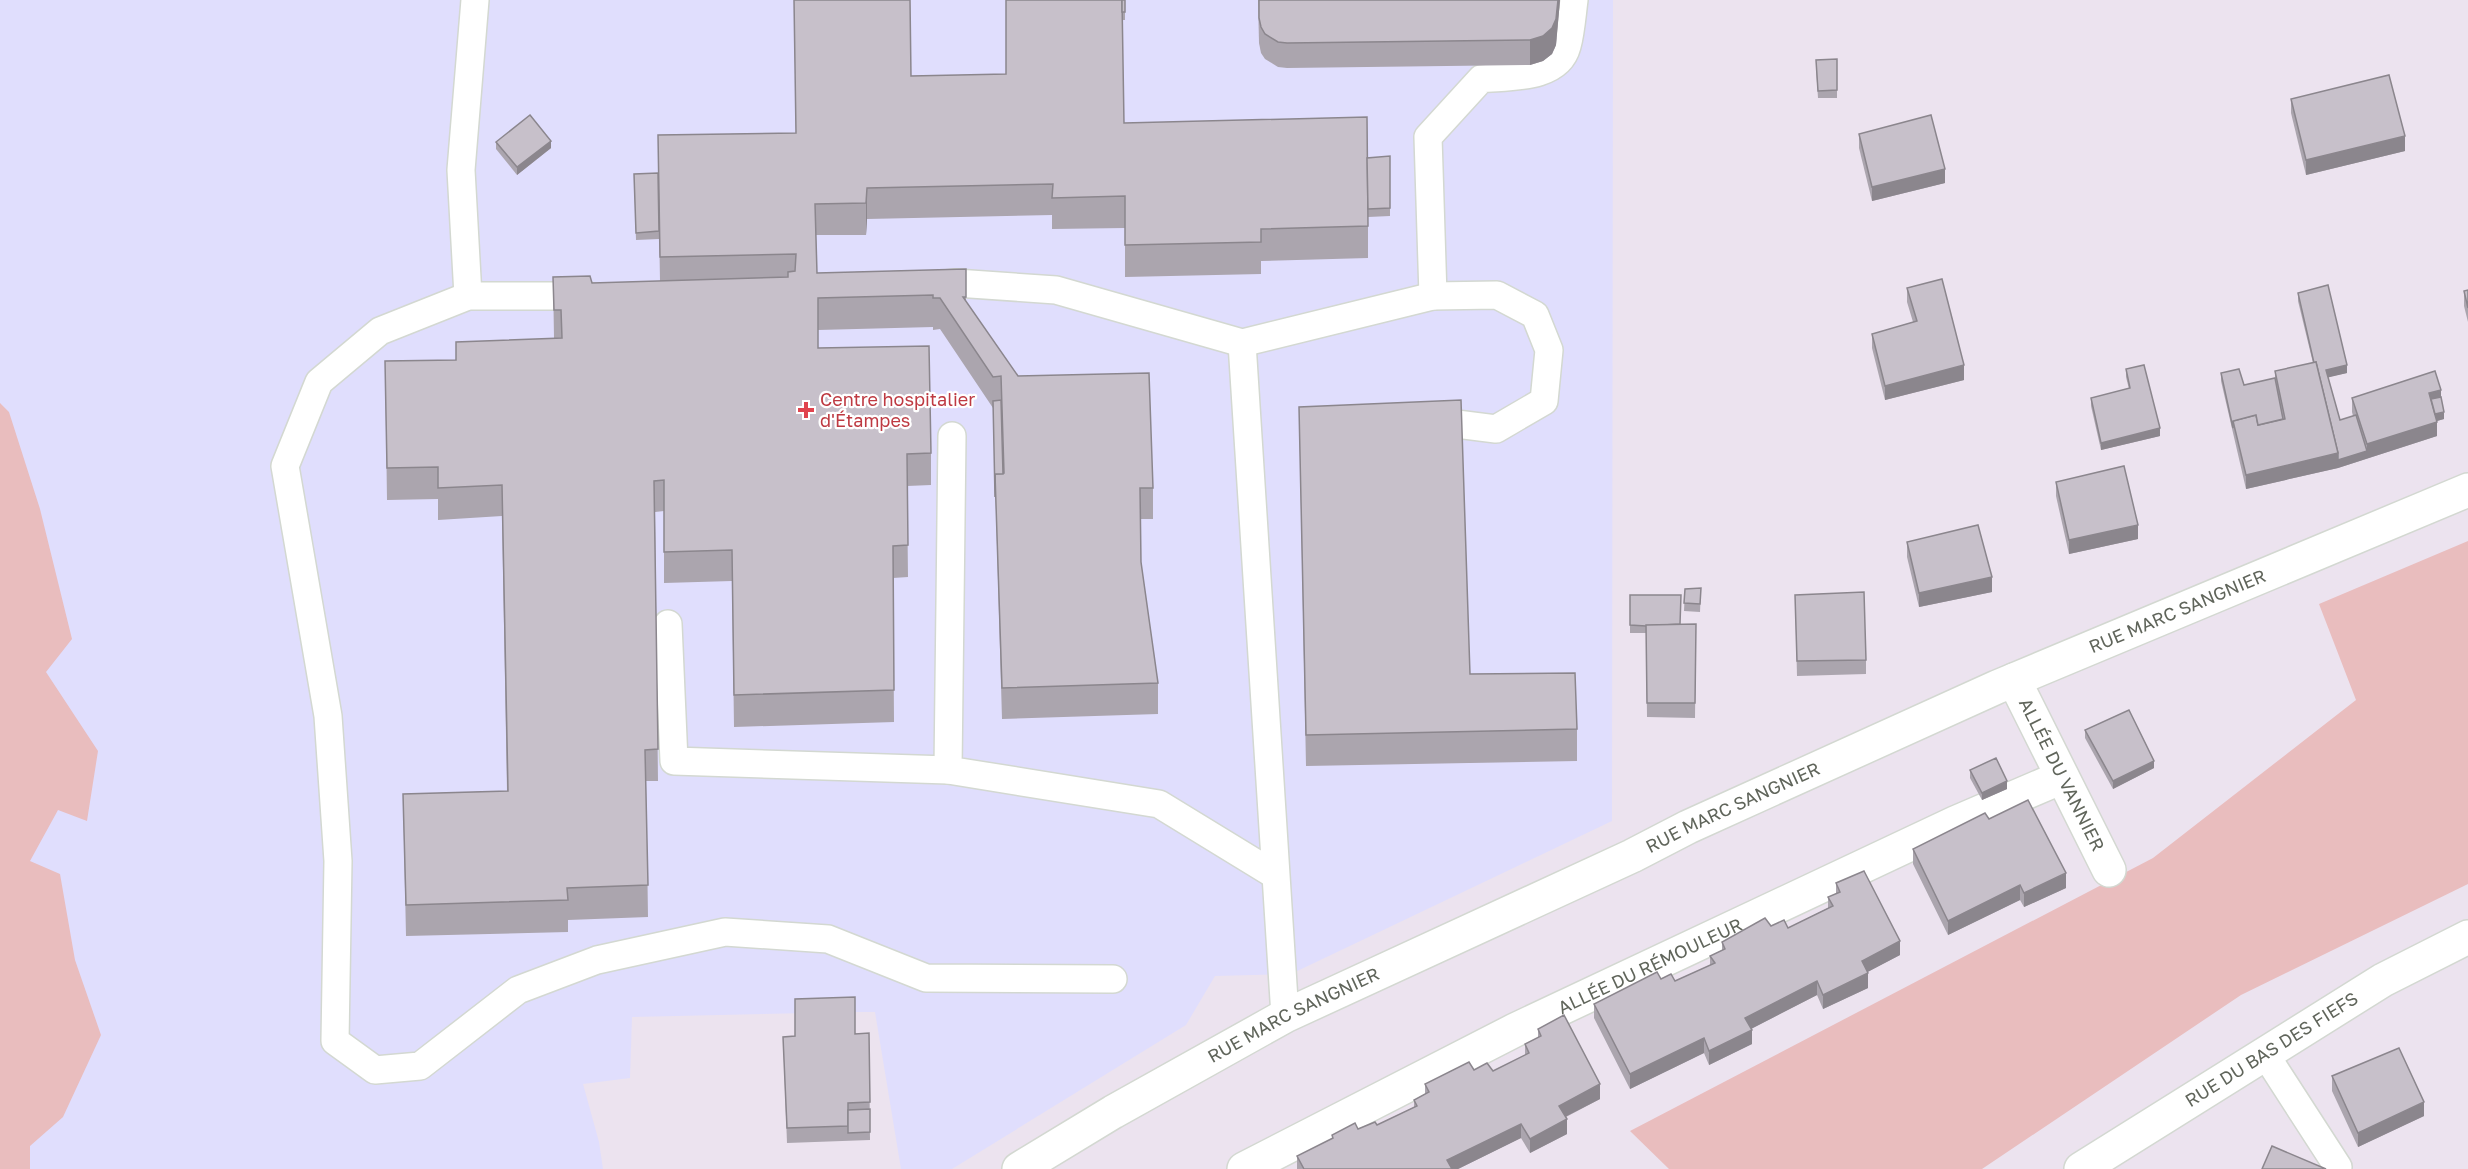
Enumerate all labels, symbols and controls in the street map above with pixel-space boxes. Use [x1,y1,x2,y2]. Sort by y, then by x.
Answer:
place label: Centre hospitalier d'Étampes [820,388,975,431]
marker: Centre hospitalier d'Étampes [797,401,815,419]
street label: RUE MARC SANGNIER [2085,564,2269,657]
street label: ALLÉE DU VANNIER [2015,694,2110,854]
street label: RUE MARC SANGNIER [1642,757,1823,857]
street label: ALLÉE DU RÉMOULEUR [1554,913,1745,1018]
street label: RUE MARC SANGNIER [1203,962,1383,1067]
street label: RUE DU BAS DES FIEFS [2181,987,2362,1111]

